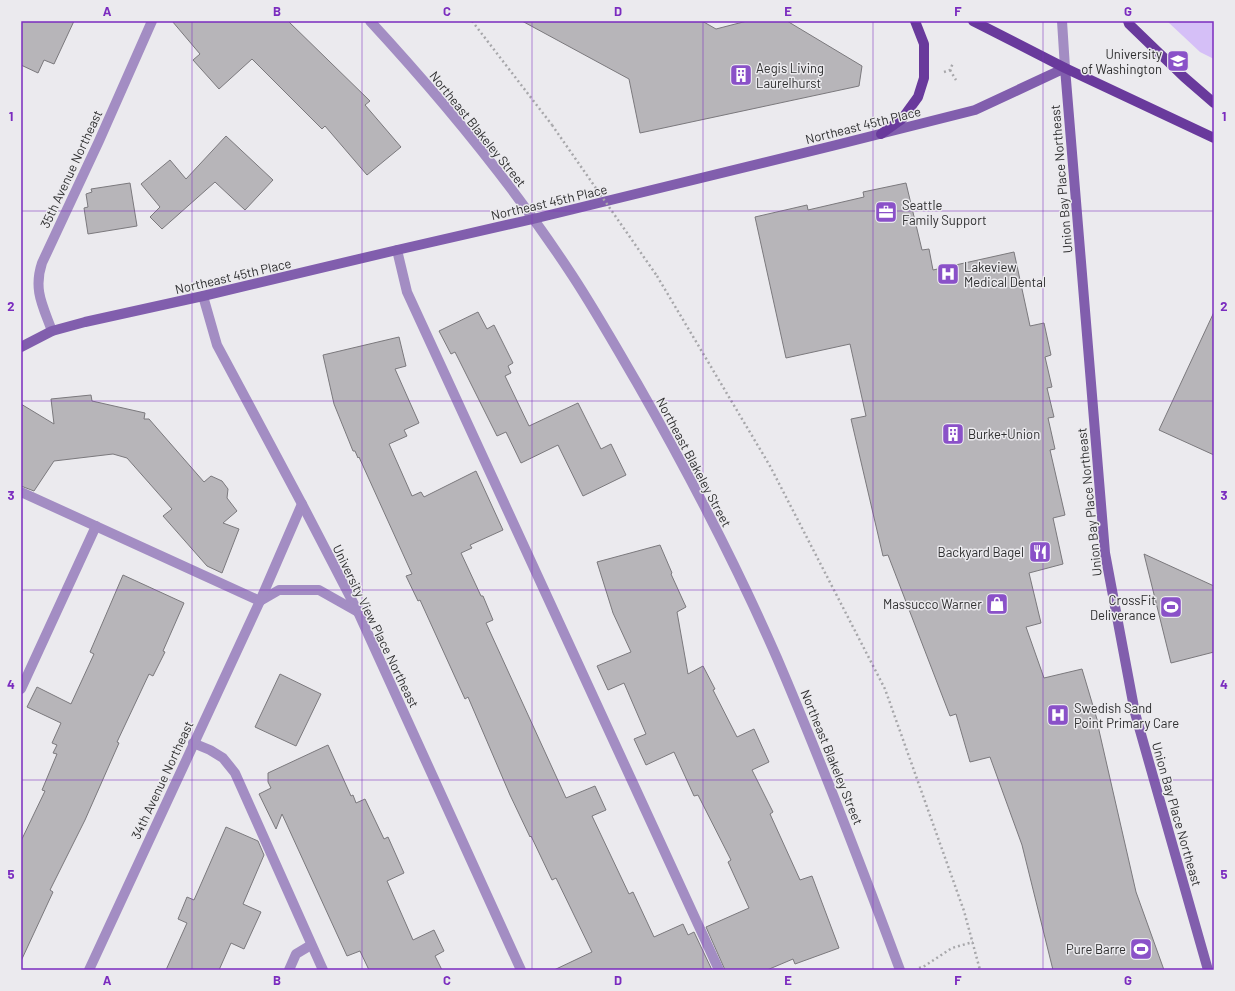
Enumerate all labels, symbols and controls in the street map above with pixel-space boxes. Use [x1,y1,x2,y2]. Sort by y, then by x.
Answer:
text: A [103,3,112,19]
text: B [273,3,281,19]
text: C [443,3,451,19]
text: D [614,3,622,19]
text: E [784,3,792,19]
text: F [954,3,962,19]
text: G [1124,3,1132,19]
place label: University of Washington [1081,46,1162,77]
school or university icon: University of Washington [1165,48,1191,74]
place label: Aegis Living Laurelhurst [756,60,824,91]
building icon: Aegis Living Laurelhurst [728,62,754,88]
street label: Northeast Blakeley Street [426,68,530,190]
street label: Northeast 45th Place [803,103,923,147]
street label: Union Bay Place Northeast [1047,104,1075,254]
street label: 35th Avenue Northeast [37,107,105,231]
text: 1 [9,108,13,124]
text: 1 [1222,108,1226,124]
street label: Northeast 45th Place [489,181,609,223]
place label: Seattle Family Support [902,197,987,228]
office icon: Seattle Family Support [873,199,899,225]
street label: Northeast 45th Place [173,255,293,297]
place label: Lakeview Medical Dental [964,259,1046,290]
hospital icon: Lakeview Medical Dental [935,261,961,287]
text: 2 [7,298,15,314]
text: 2 [1220,298,1228,314]
street label: Northeast Blakeley Street [653,395,735,529]
building icon: Burke+Union [940,421,966,447]
place label: Burke+Union [968,426,1040,442]
street label: Union Bay Place Northeast [1073,427,1105,577]
text: 3 [7,487,15,503]
text: 3 [1220,487,1228,503]
restaurant icon: Backyard Bagel [1027,539,1053,565]
street label: University View Place Northeast [329,542,423,710]
place label: Backyard Bagel [938,544,1024,560]
shop icon: Massucco Warner [984,591,1010,617]
place label: CrossFit Deliverance [1090,592,1156,623]
sports icon: CrossFit Deliverance [1158,594,1184,620]
place label: Massucco Warner [883,596,982,612]
text: 4 [7,676,15,692]
text: 4 [1220,676,1228,692]
street label: Northeast Blakeley Street [798,687,866,827]
place label: Swedish Sand Point Primary Care [1074,700,1179,731]
hospital icon: Swedish Sand Point Primary Care [1045,702,1071,728]
street label: 34th Avenue Northeast [127,718,197,842]
street label: Union Bay Place Northeast [1149,740,1205,888]
text: 5 [7,866,15,882]
text: 5 [1220,866,1228,882]
sports icon: Pure Barre [1128,936,1154,962]
place label: Pure Barre [1066,941,1126,957]
text: A [103,972,112,988]
text: B [273,972,281,988]
text: C [443,972,451,988]
text: D [614,972,622,988]
text: E [784,972,792,988]
text: F [954,972,962,988]
text: G [1124,972,1132,988]

